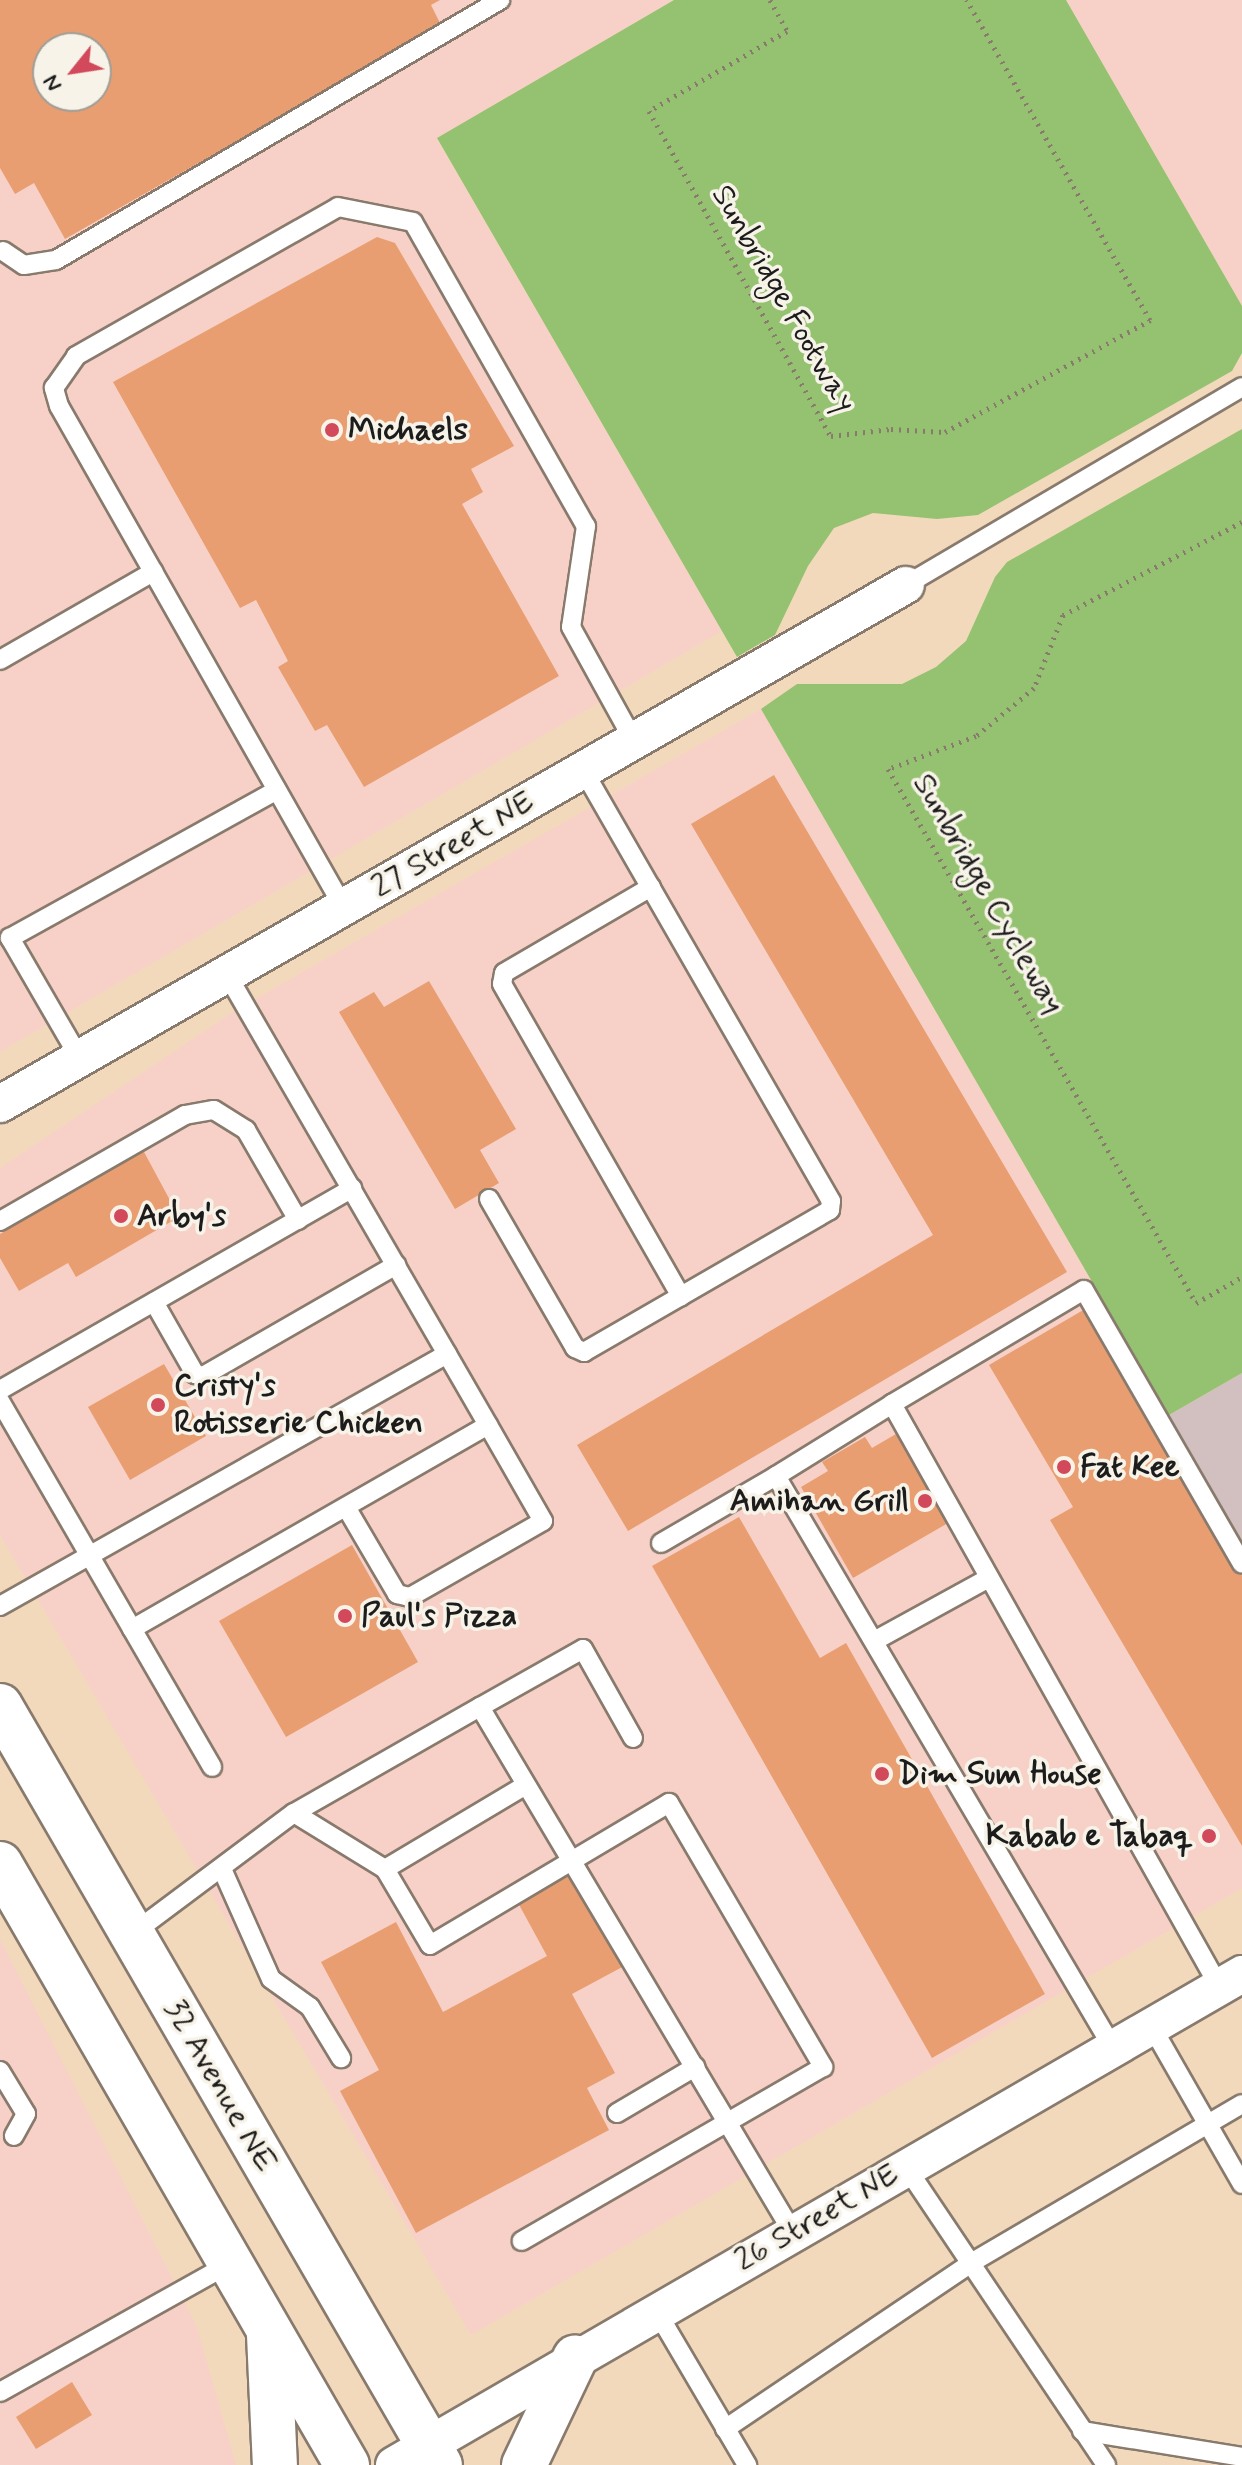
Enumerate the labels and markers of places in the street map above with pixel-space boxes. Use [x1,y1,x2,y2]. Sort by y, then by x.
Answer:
place label: Michaels [348,411,468,449]
marker: Michaels [323,421,341,439]
place label: Arby's [137,1197,226,1235]
marker: Arby's [112,1207,130,1225]
place label: Cristy's Rotisserie Chicken [174,1368,423,1443]
marker: Cristy's Rotisserie Chicken [149,1396,167,1414]
place label: Fat Kee [1080,1448,1184,1486]
marker: Fat Kee [1055,1458,1073,1476]
place label: Amihan Grill [730,1482,909,1520]
marker: Amihan Grill [916,1492,934,1510]
place label: Paul's Pizza [361,1597,518,1635]
marker: Paul's Pizza [336,1607,354,1625]
place label: Dim Sum House [898,1755,1114,1793]
marker: Dim Sum House [873,1765,891,1783]
place label: Kabab e Tabaq [985,1817,1193,1855]
marker: Kabab e Tabaq [1200,1827,1218,1845]

